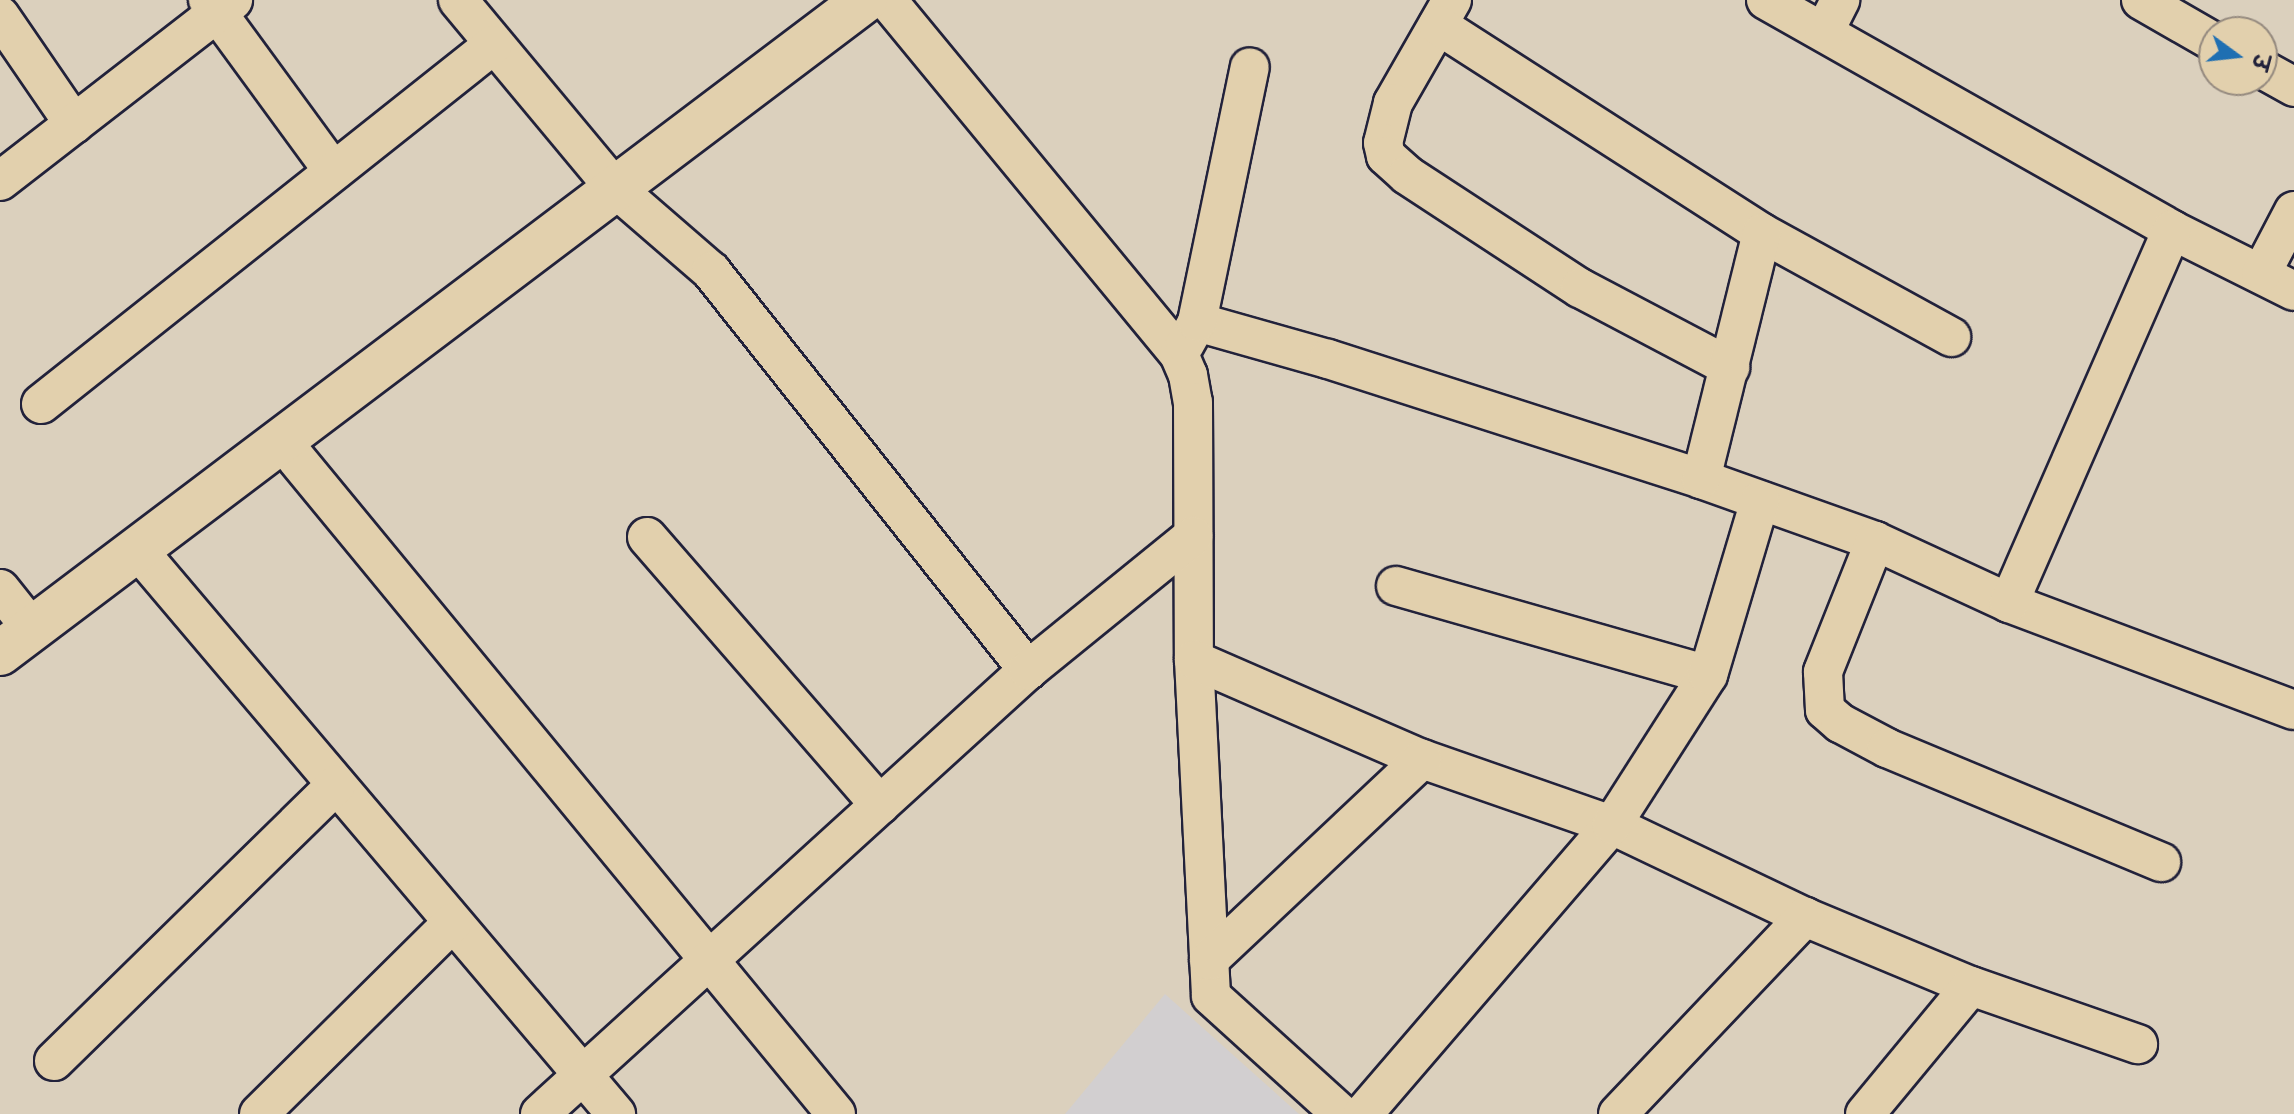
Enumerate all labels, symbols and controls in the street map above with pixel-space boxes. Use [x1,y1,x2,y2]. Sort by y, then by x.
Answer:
north arrow [2198,16,2278,96]
text: उ [2245,51,2275,72]

